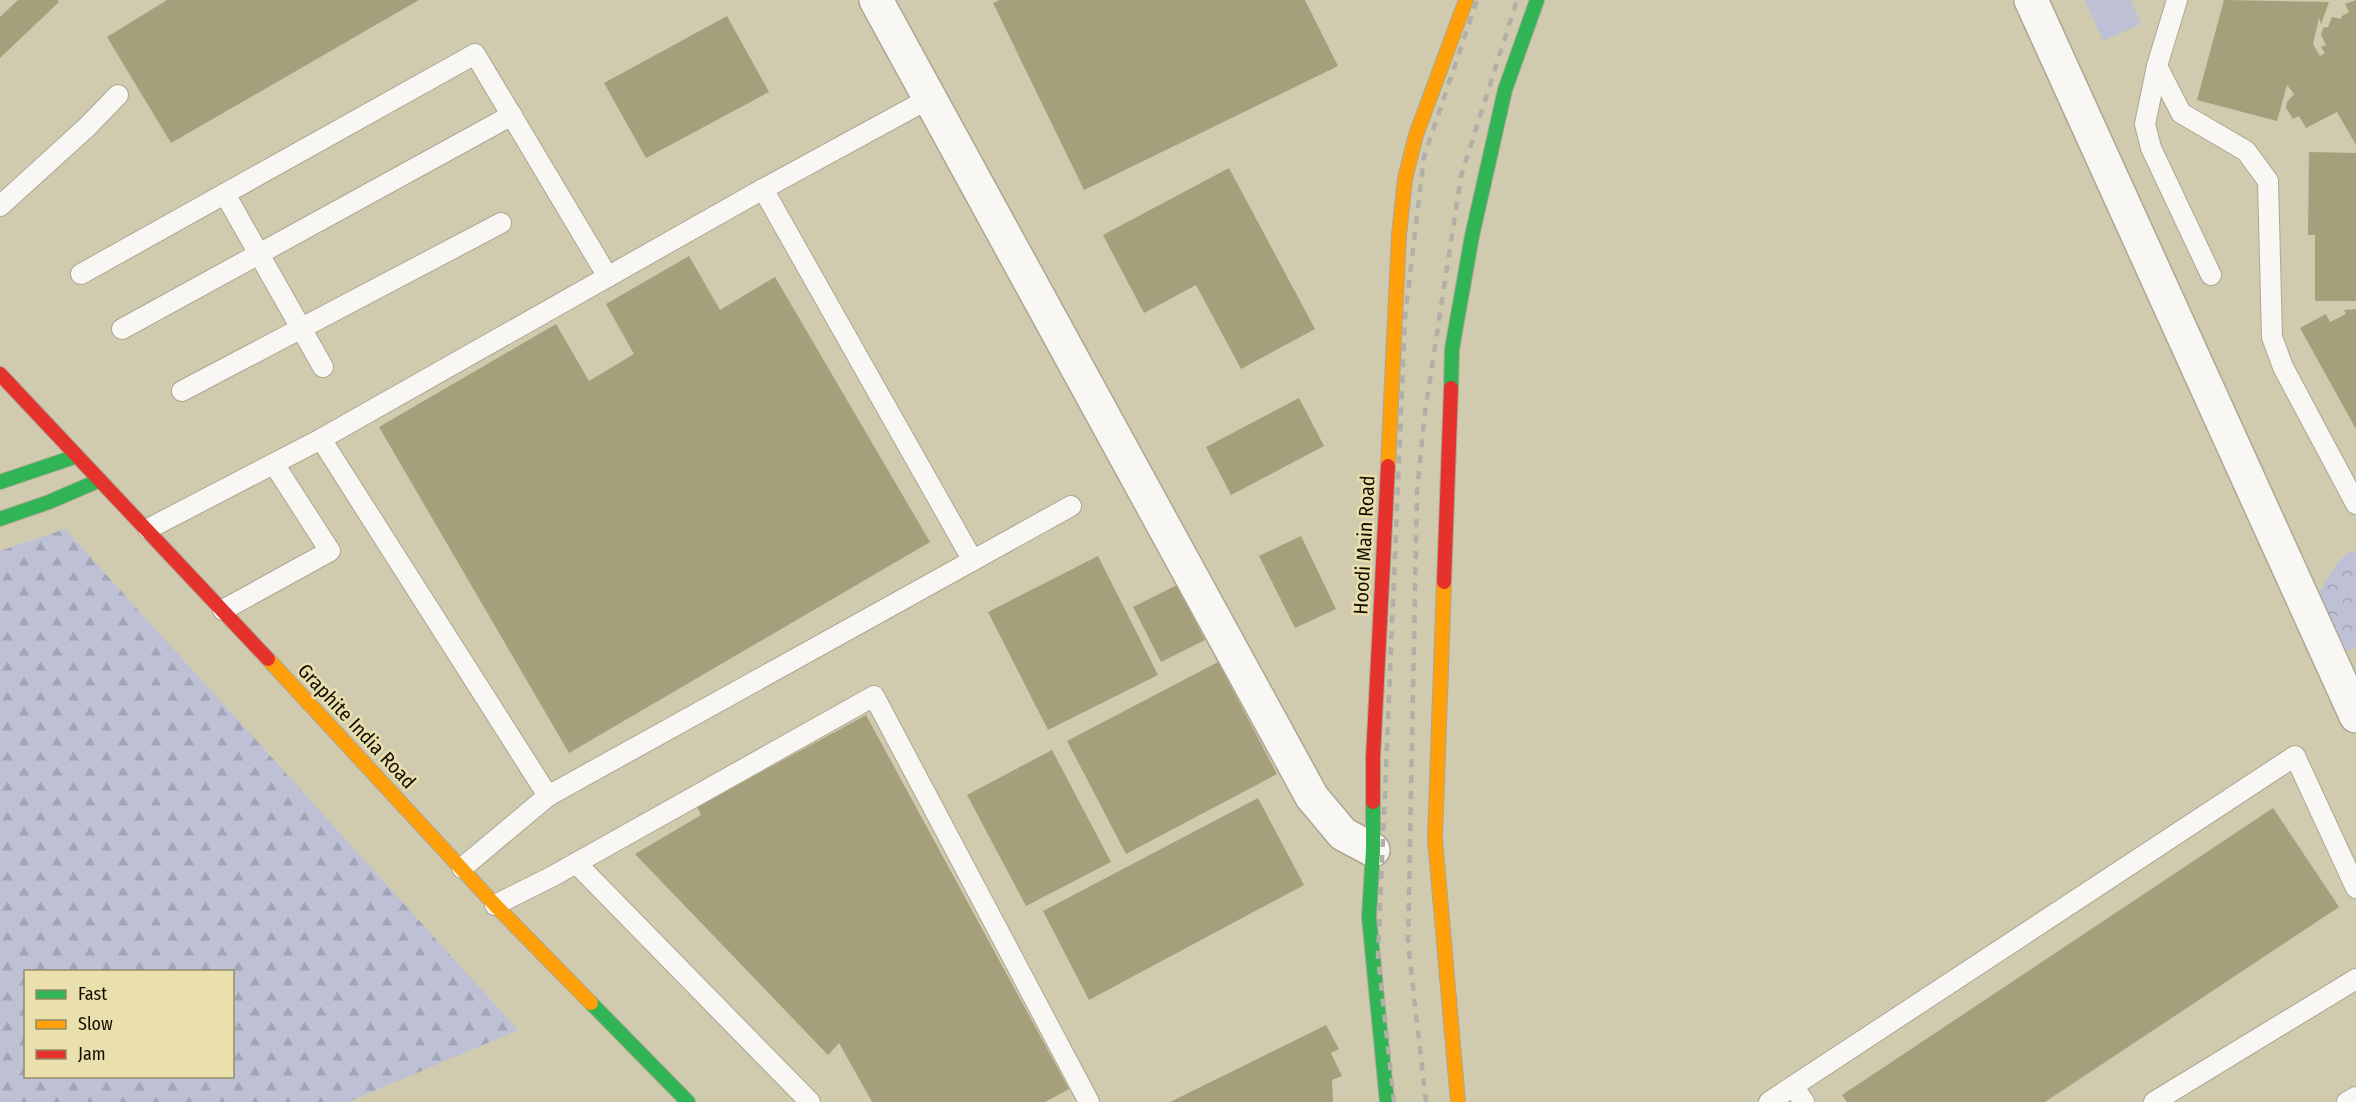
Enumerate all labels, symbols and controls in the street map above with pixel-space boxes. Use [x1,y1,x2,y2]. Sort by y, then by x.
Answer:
street label: Hoodi Main Road [1348,475,1380,615]
street label: Graphite India Road [293,659,421,793]
legend [24,970,234,1078]
text: Fast [78,983,107,1005]
text: Slow [78,1013,113,1035]
text: Jam [78,1043,106,1065]

